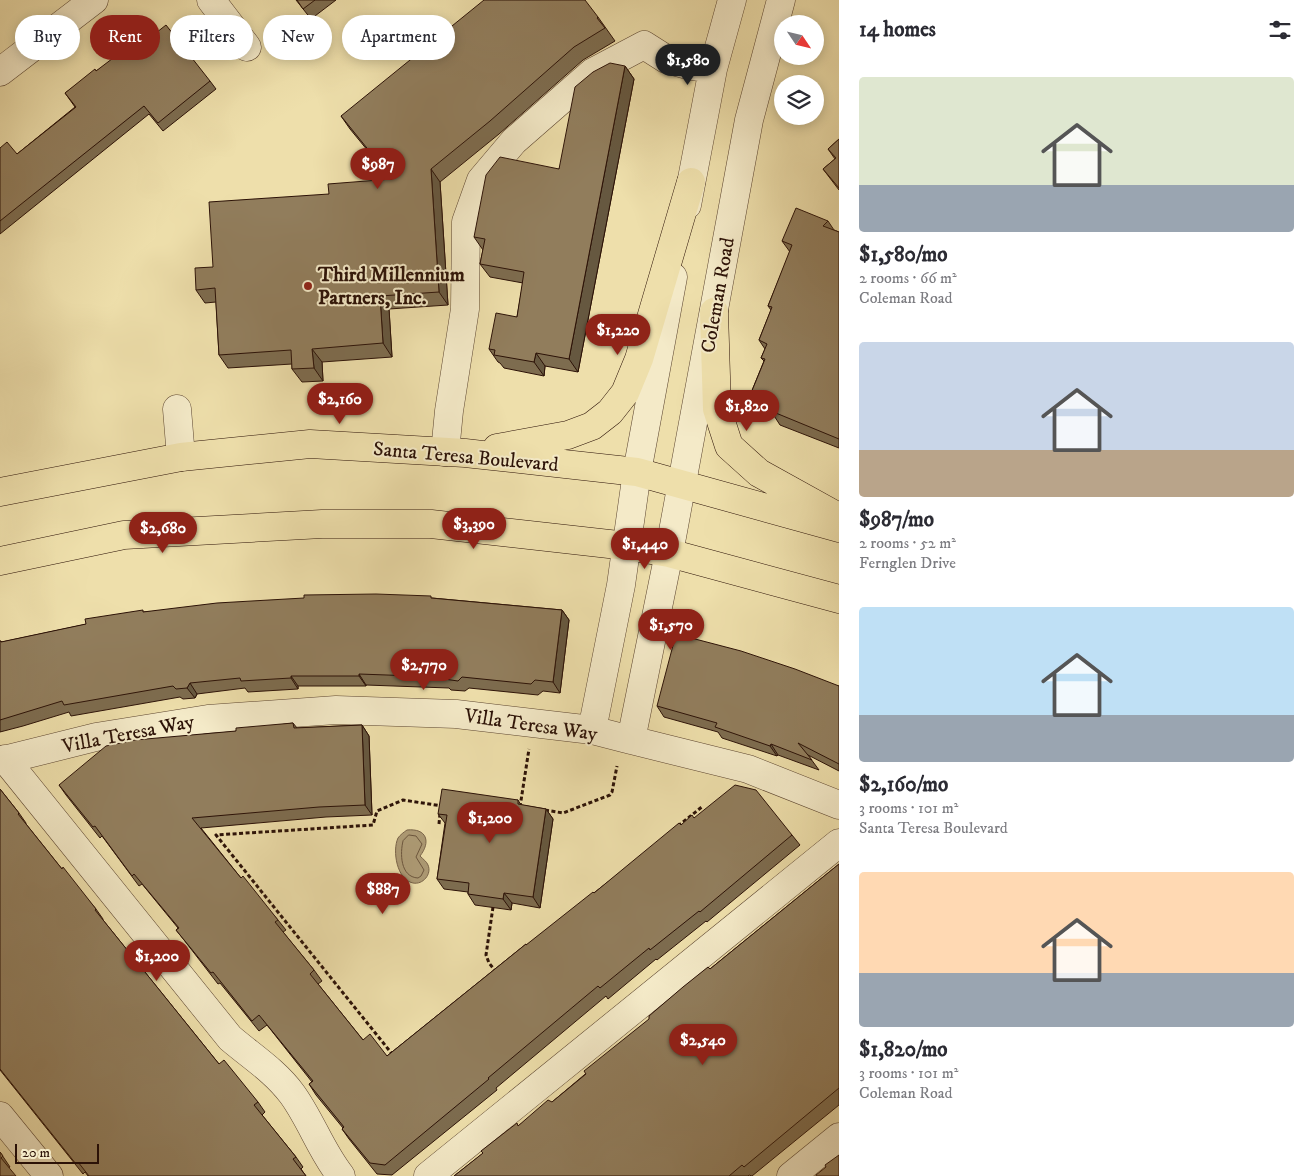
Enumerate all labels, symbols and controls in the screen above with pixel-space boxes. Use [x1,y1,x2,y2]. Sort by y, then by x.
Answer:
chip: Buy [15,15,80,60]
chip: Rent [90,15,160,60]
chip: Filters [170,15,253,60]
chip: New [263,15,332,60]
chip: Apartment [342,15,455,60]
north arrow [774,15,824,65]
map controls [774,15,824,125]
icon: filters [1266,16,1294,44]
text: 14 homes [859,17,936,43]
pin: $1,580 [647,44,729,86]
text: $1,580 [666,50,710,70]
button: layers [774,75,824,125]
icon: home [1032,110,1122,200]
pin: $987 [348,148,408,190]
text: $987 [361,154,395,174]
street label: Coleman Road [696,236,741,355]
text: $1,580/mo [859,242,947,268]
place label: Third Millennium Partners, Inc. [317,263,465,311]
text: 2 rooms · 66 m² [859,268,957,288]
marker: Third Millennium Partners, Inc. [302,280,314,292]
text: Coleman Road [859,288,952,308]
pin: $1,220 [577,314,659,356]
text: $1,220 [596,320,640,340]
icon: home [1032,375,1122,465]
pin: $2,160 [299,382,381,425]
text: $2,160 [318,389,362,409]
pin: $1,820 [706,390,788,432]
text: $1,820 [725,396,769,416]
street label: Santa Teresa Boulevard [372,437,560,478]
text: $987/mo [859,507,934,533]
pin: $3,390 [433,508,515,550]
pin: $2,680 [122,512,204,554]
text: $3,390 [453,514,495,534]
text: $2,680 [140,518,186,538]
pin: $1,440 [604,528,686,570]
text: 2 rooms · 52 m² [859,533,956,553]
text: $1,440 [622,534,668,554]
text: Fernglen Drive [859,553,956,573]
pin: $1,570 [630,608,712,651]
text: $1,570 [649,615,693,635]
icon: home [1032,640,1122,730]
pin: $2,770 [383,648,465,691]
text: $2,770 [401,655,447,675]
street label: Villa Teresa Way [462,704,599,747]
street label: Villa Teresa Way [59,709,197,760]
text: $2,160/mo [859,772,948,798]
text: 3 rooms · 101 m² [859,798,958,818]
pin: $1,200 [449,802,531,844]
text: $1,200 [468,808,512,828]
text: Santa Teresa Boulevard [859,818,1008,838]
pin: $887 [353,872,413,915]
text: $887 [366,879,400,899]
icon: home [1032,905,1122,995]
pin: $1,200 [116,940,198,982]
text: $1,200 [135,946,179,966]
pin: $2,540 [662,1024,744,1066]
text: $2,540 [680,1030,726,1050]
text: $1,820/mo [859,1037,948,1063]
text: 3 rooms · 101 m² [859,1063,958,1083]
text: Coleman Road [859,1083,952,1103]
scale bar [15,1141,99,1164]
text: 20 m [22,1144,50,1162]

